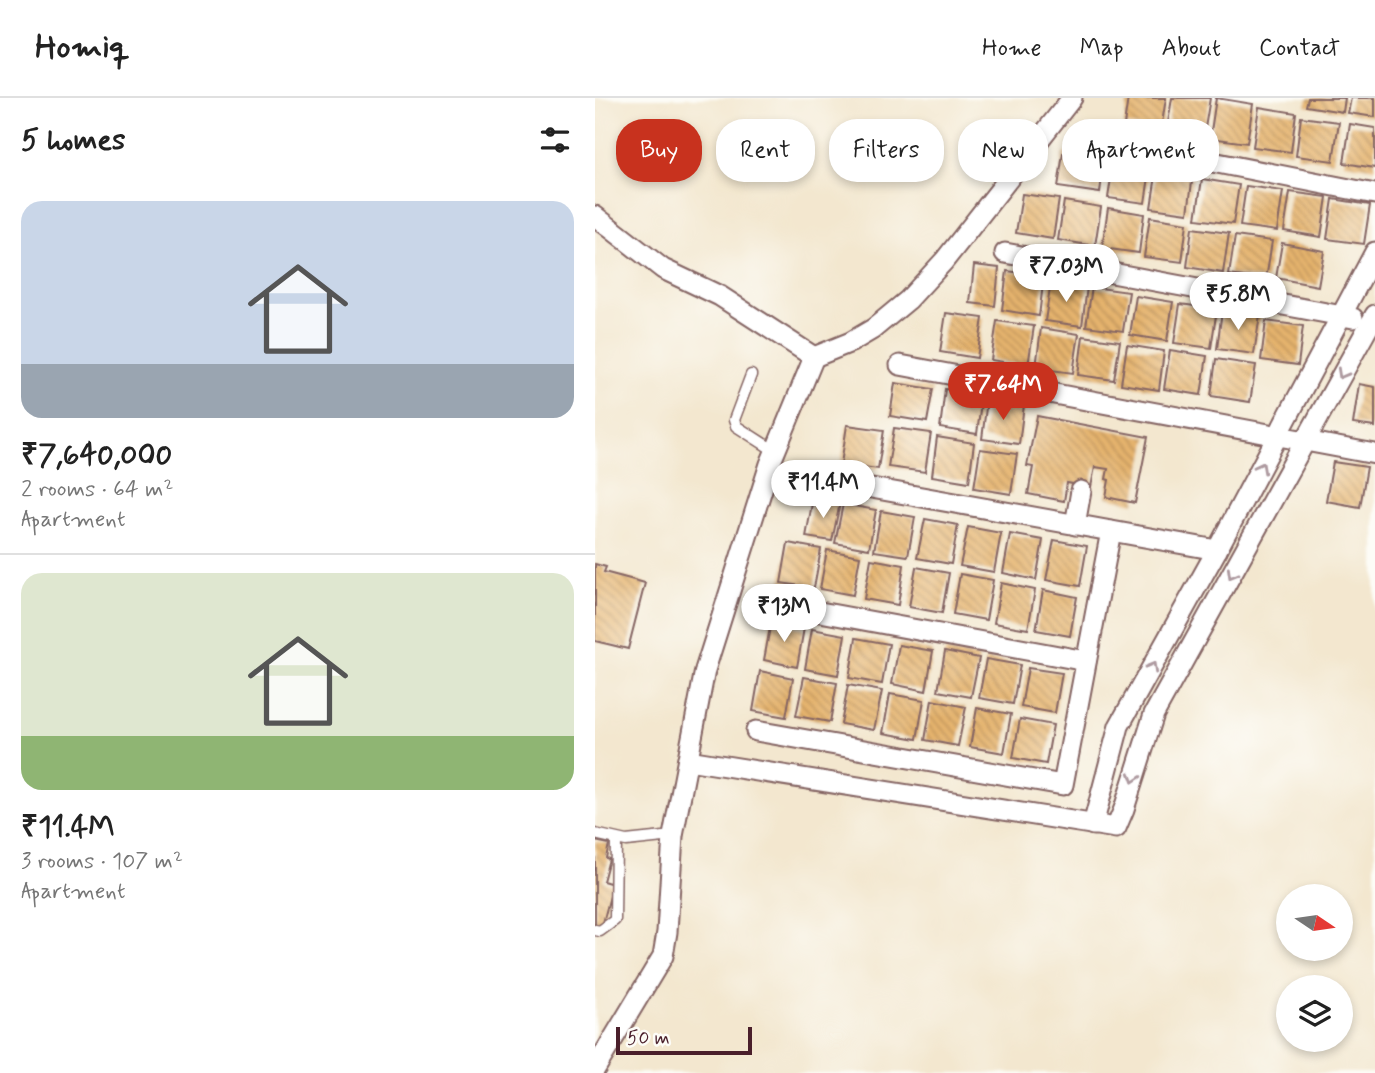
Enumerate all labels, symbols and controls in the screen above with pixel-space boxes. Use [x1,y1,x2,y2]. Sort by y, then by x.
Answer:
text: Homiq [35,26,130,70]
text: Home [982,33,1042,64]
text: Map [1080,33,1124,64]
text: About [1162,33,1221,64]
text: Contact [1259,33,1340,64]
chip: Buy [616,119,702,182]
chip: Rent [716,119,815,182]
chip: Filters [829,119,944,182]
chip: New [958,119,1048,182]
chip: Apartment [1062,119,1219,182]
text: 5 homes [21,121,126,160]
icon: filters [536,121,574,159]
pin: ₹7.03M [1009,244,1123,304]
icon: home [235,246,361,372]
text: ₹7.03M [1029,252,1103,282]
pin: ₹5.8M [1189,272,1287,332]
text: ₹5.8M [1206,280,1270,310]
pin: ₹7.64M [946,362,1060,422]
one-way arrow [1337,367,1350,380]
text: ₹7.64M [964,370,1042,400]
text: ₹7,640,000 [21,436,172,475]
pin: ₹11.4M [766,460,880,520]
one-way arrow [1253,462,1267,474]
text: ₹11.4M [787,468,859,498]
text: 2 rooms · 64 m² [21,475,173,505]
text: Apartment [21,505,126,535]
one-way arrow [1227,566,1240,579]
pin: ₹13M [743,584,825,644]
text: ₹13M [757,592,811,622]
icon: home [235,618,361,744]
one-way arrow [1144,661,1157,674]
one-way arrow [1128,772,1143,784]
text: ₹11.4M [21,808,114,847]
text: 3 rooms · 107 m² [21,847,183,877]
text: Apartment [21,877,126,907]
north arrow [1276,884,1353,961]
map controls [1276,884,1353,1052]
button: layers [1276,975,1353,1052]
scale bar [616,1024,753,1056]
text: 50 m [627,1026,670,1051]

